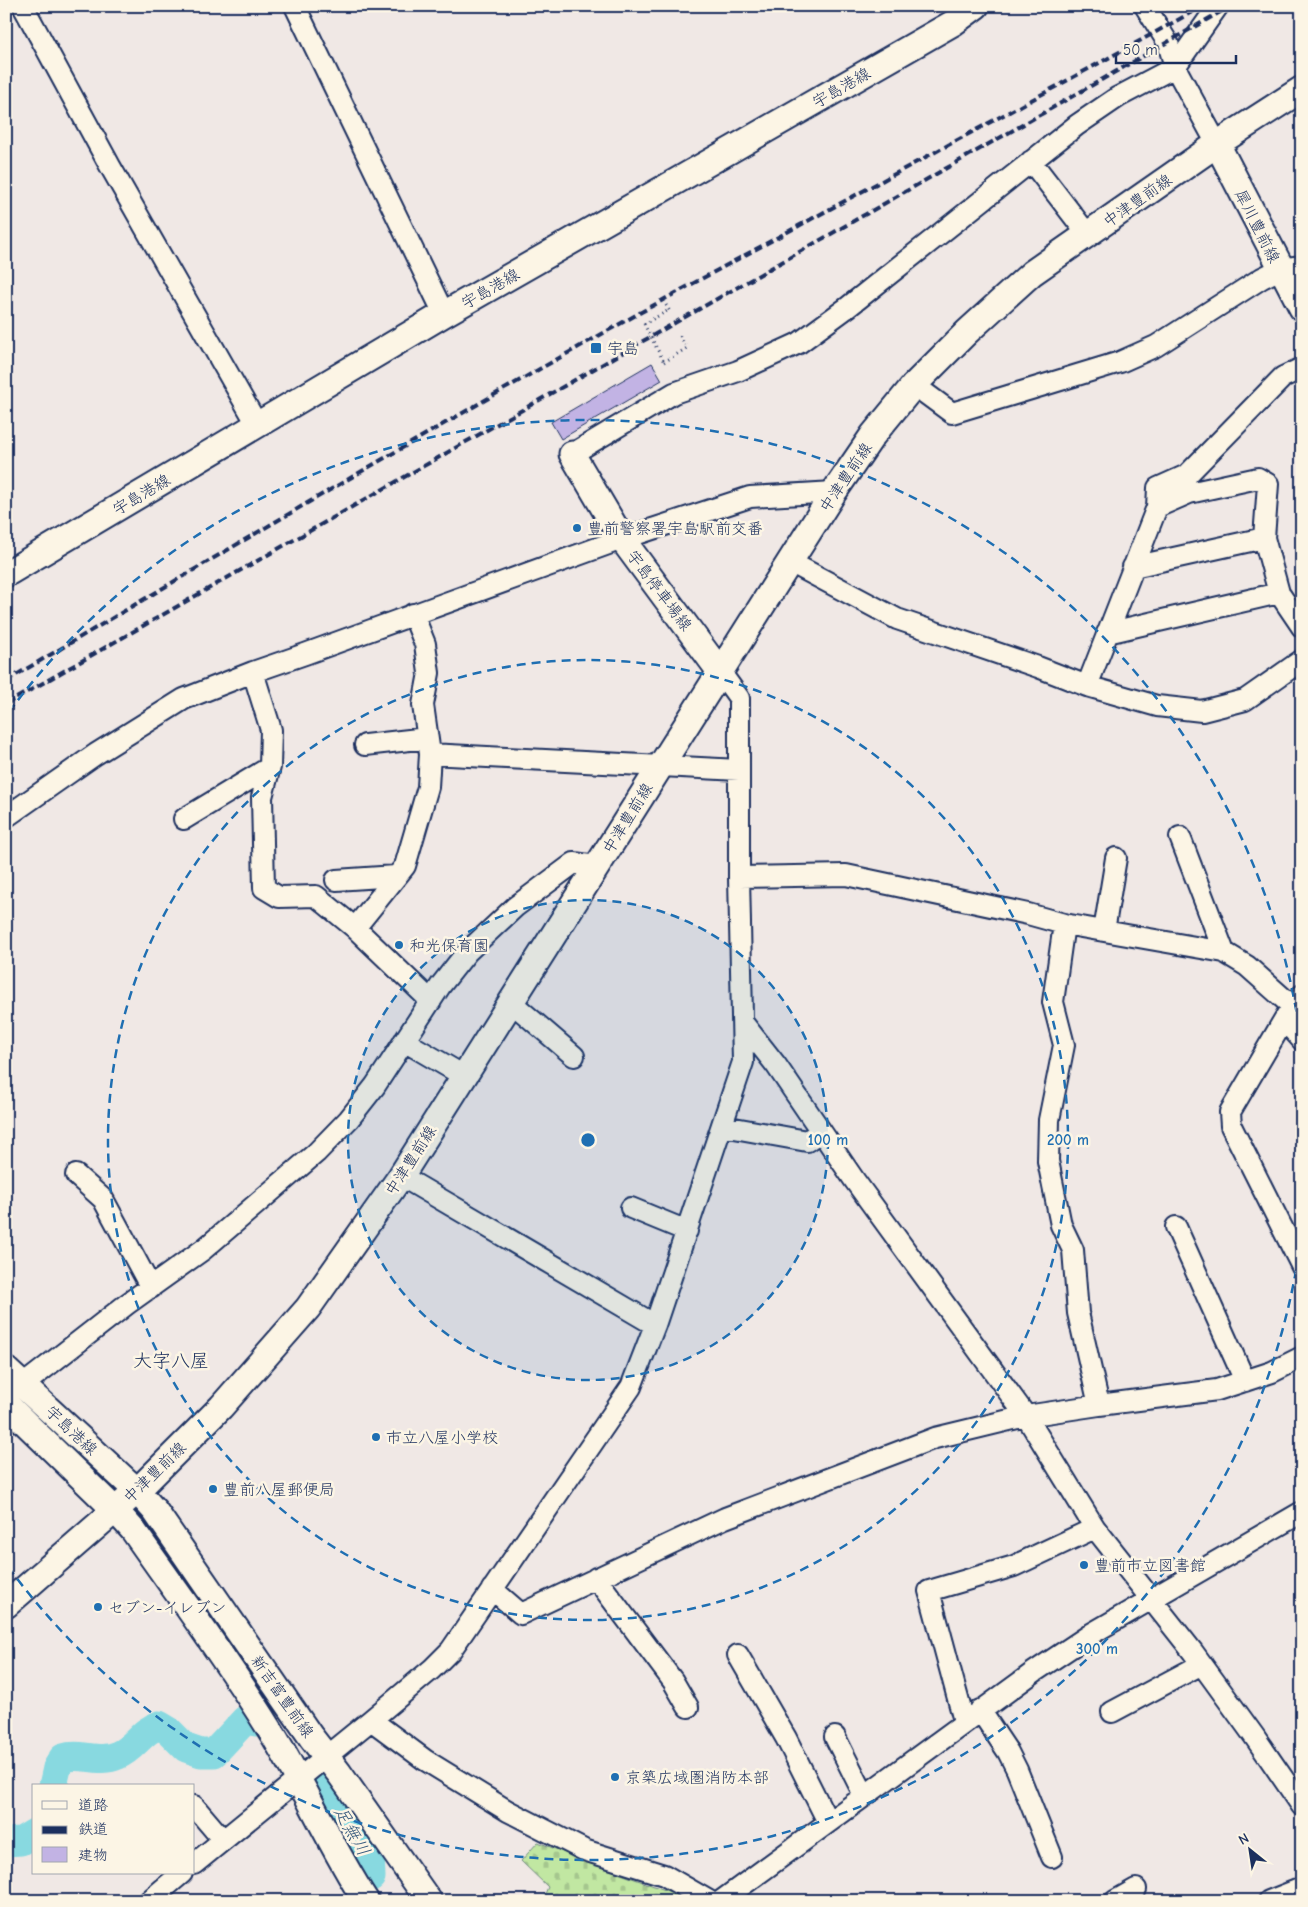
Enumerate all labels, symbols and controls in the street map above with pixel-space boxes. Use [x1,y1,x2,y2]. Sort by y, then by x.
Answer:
scale bar [1116,32,1236,64]
text: 50 m [1123,41,1158,59]
street label: 宇島港線 [809,64,874,112]
street label: 中津豊前線 [1100,170,1176,231]
street label: 犀川豊前線 [1231,187,1283,266]
street label: 宇島港線 [458,265,523,313]
place label: 宇島 [607,340,639,358]
marker: 宇島 [589,341,603,355]
street label: 中津豊前線 [816,439,876,516]
street label: 宇島港線 [109,471,174,519]
place label: 豊前警察署宇島駅前交番 [587,520,763,538]
marker: 豊前警察署宇島駅前交番 [571,522,583,534]
street label: 宇島停車場線 [623,547,695,634]
street label: 中津豊前線 [599,780,657,857]
place label: 和光保育園 [409,937,489,955]
marker: 和光保育園 [393,939,405,951]
street label: 中津豊前線 [382,1122,440,1199]
centre of rings [579,1131,597,1149]
text: 100 m [808,1131,848,1149]
text: 200 m [1047,1131,1089,1149]
district label: 大字八屋 [133,1350,209,1372]
street label: 宇島港線 [42,1402,101,1459]
place label: 市立八屋小学校 [386,1429,498,1447]
marker: 市立八屋小学校 [370,1431,382,1443]
street label: 中津豊前線 [120,1438,190,1507]
place label: 豊前八屋郵便局 [223,1481,335,1499]
marker: 豊前八屋郵便局 [207,1483,219,1495]
place label: 豊前市立図書館 [1094,1557,1206,1575]
marker: 豊前市立図書館 [1078,1559,1090,1571]
place label: セブン-イレブン [108,1599,226,1617]
marker: セブン-イレブン [92,1601,104,1613]
text: 300 m [1076,1640,1118,1658]
street label: 新吉富豊前線 [247,1652,317,1741]
place label: 京築広域圏消防本部 [625,1769,769,1787]
marker: 京築広域圏消防本部 [609,1771,621,1783]
legend [32,1784,195,1874]
text: 道路 [78,1796,108,1814]
water label: 足無川 [329,1803,374,1860]
text: 鉄道 [78,1820,108,1838]
north arrow [1226,1824,1276,1874]
text: N [1236,1830,1252,1849]
text: 建物 [78,1846,108,1864]

